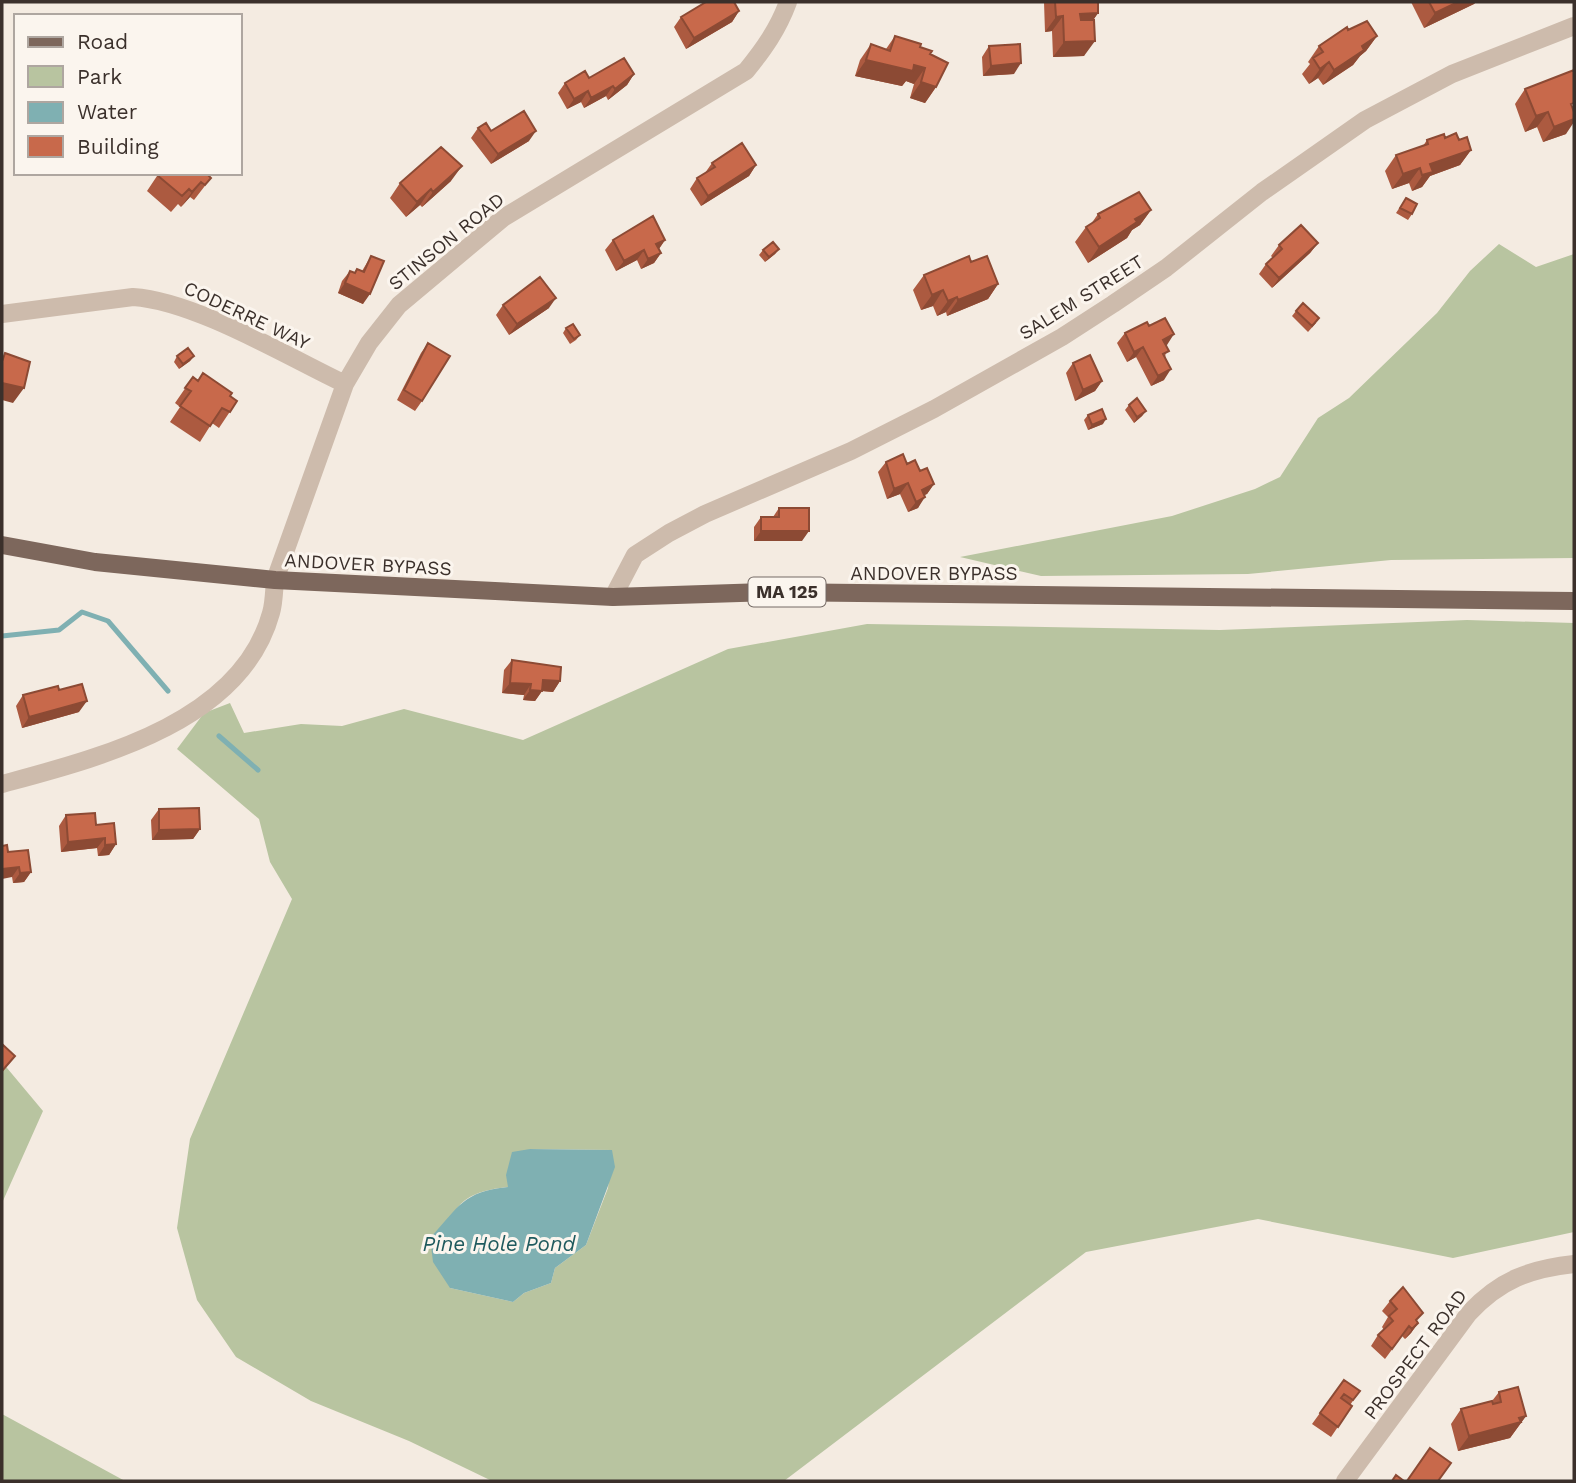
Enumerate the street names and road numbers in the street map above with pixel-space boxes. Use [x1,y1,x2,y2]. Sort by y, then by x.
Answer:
street label: STINSON ROAD [384,188,509,295]
street label: SALEM STREET [1015,250,1148,345]
street label: CODERRE WAY [180,276,313,355]
street label: ANDOVER BYPASS [284,549,452,580]
street label: ANDOVER BYPASS [850,562,1018,585]
road number: MA 125 [748,578,826,606]
street label: PROSPECT ROAD [1359,1285,1472,1424]

